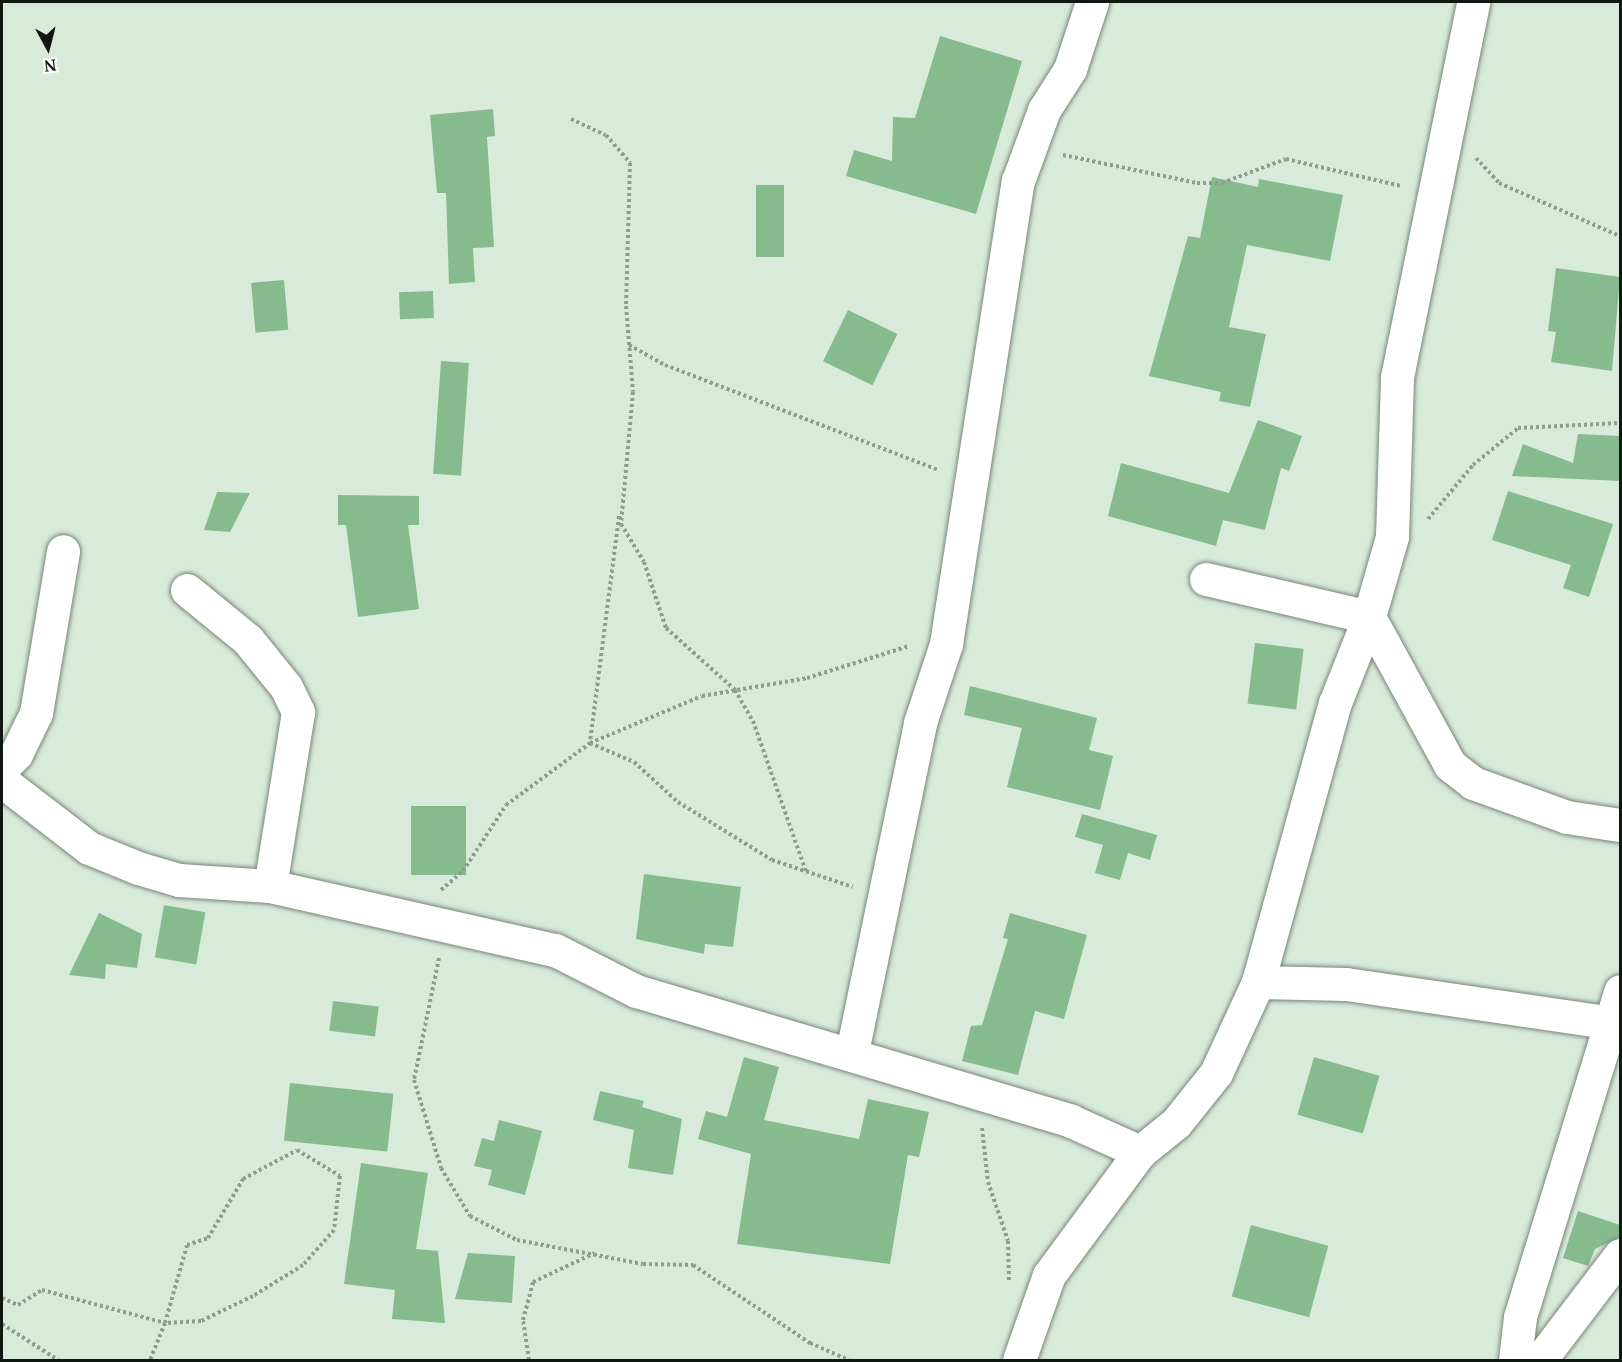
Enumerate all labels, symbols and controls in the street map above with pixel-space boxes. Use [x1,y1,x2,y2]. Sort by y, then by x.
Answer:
north arrow [18,18,78,78]
text: N [43,54,58,78]

